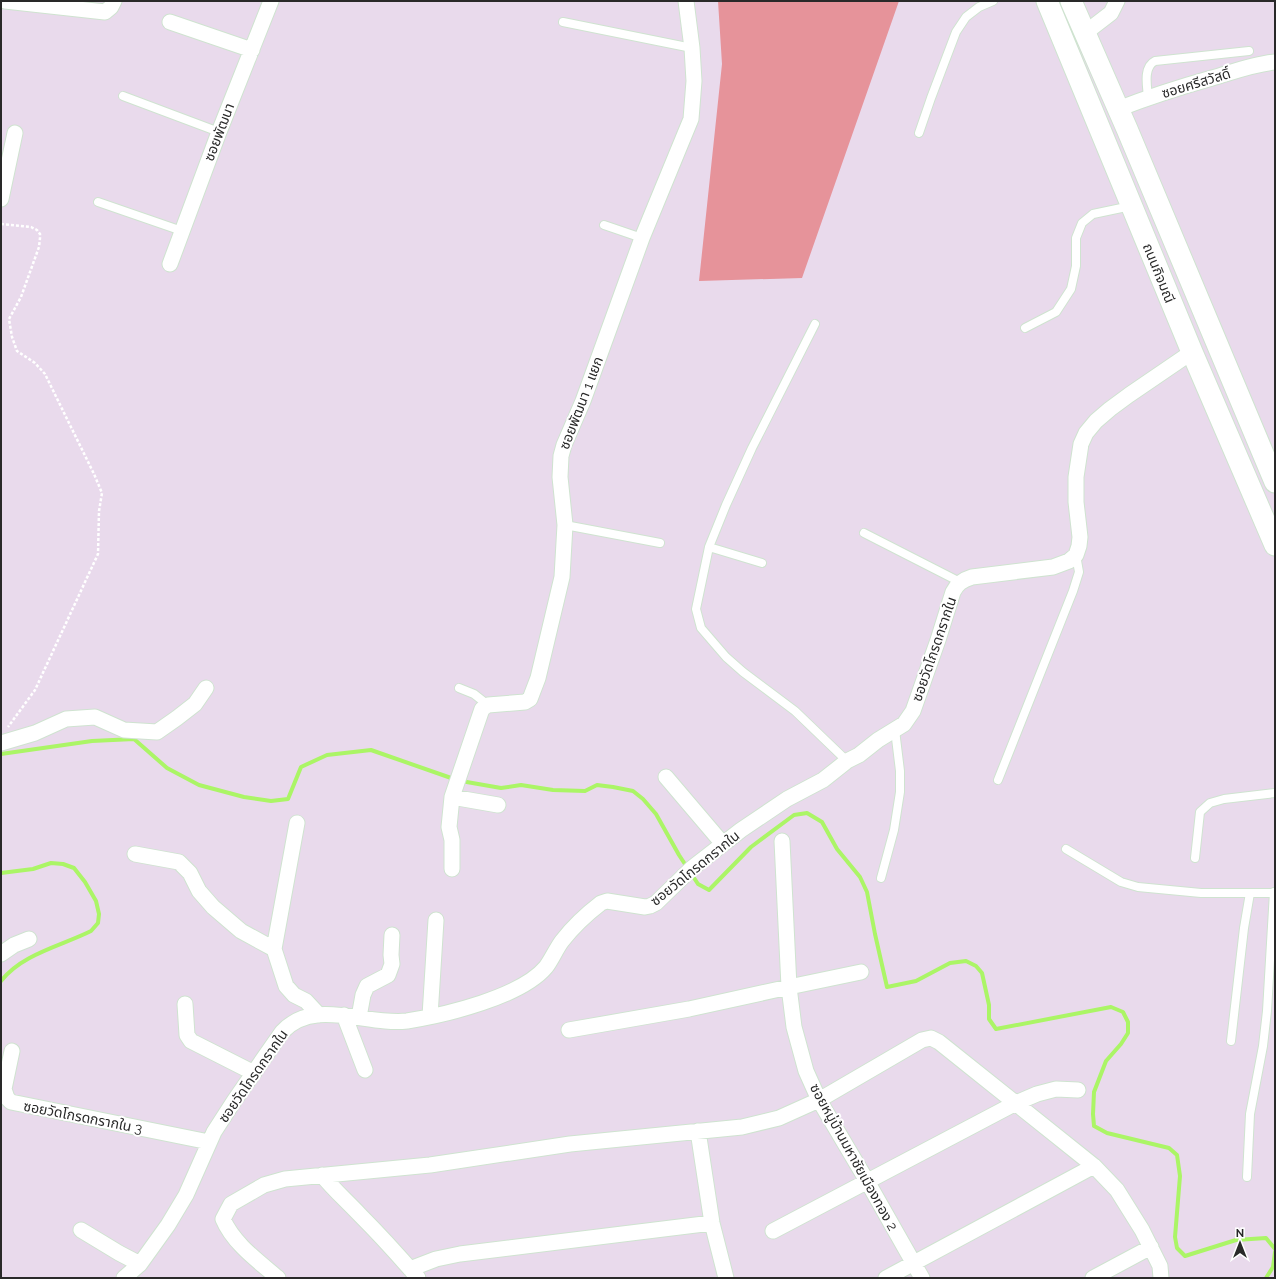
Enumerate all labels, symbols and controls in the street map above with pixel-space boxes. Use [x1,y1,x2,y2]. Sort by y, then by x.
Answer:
street label: ซอยศรีสวัสดิ์ [1160,65,1232,101]
street label: ซอยพัฒนา [201,101,237,163]
street label: ถนนกิจมณี [1140,241,1178,305]
street label: ซอยพัฒนา 1 แยก [556,354,606,452]
street label: ซอยวัดโกรดกรากใน [909,595,959,703]
street label: ซอยวัดโกรดกรากใน [647,827,743,909]
street label: ซอยวัดโกรดกรากใน [215,1026,291,1126]
street label: ซอยหมู่บ้านมหาชัยเมืองทอง 2 [806,1081,901,1234]
street label: ซอยวัดโกรดกรากใน 3 [22,1098,144,1136]
north arrow [1220,1223,1260,1263]
text: N [1236,1227,1244,1240]

